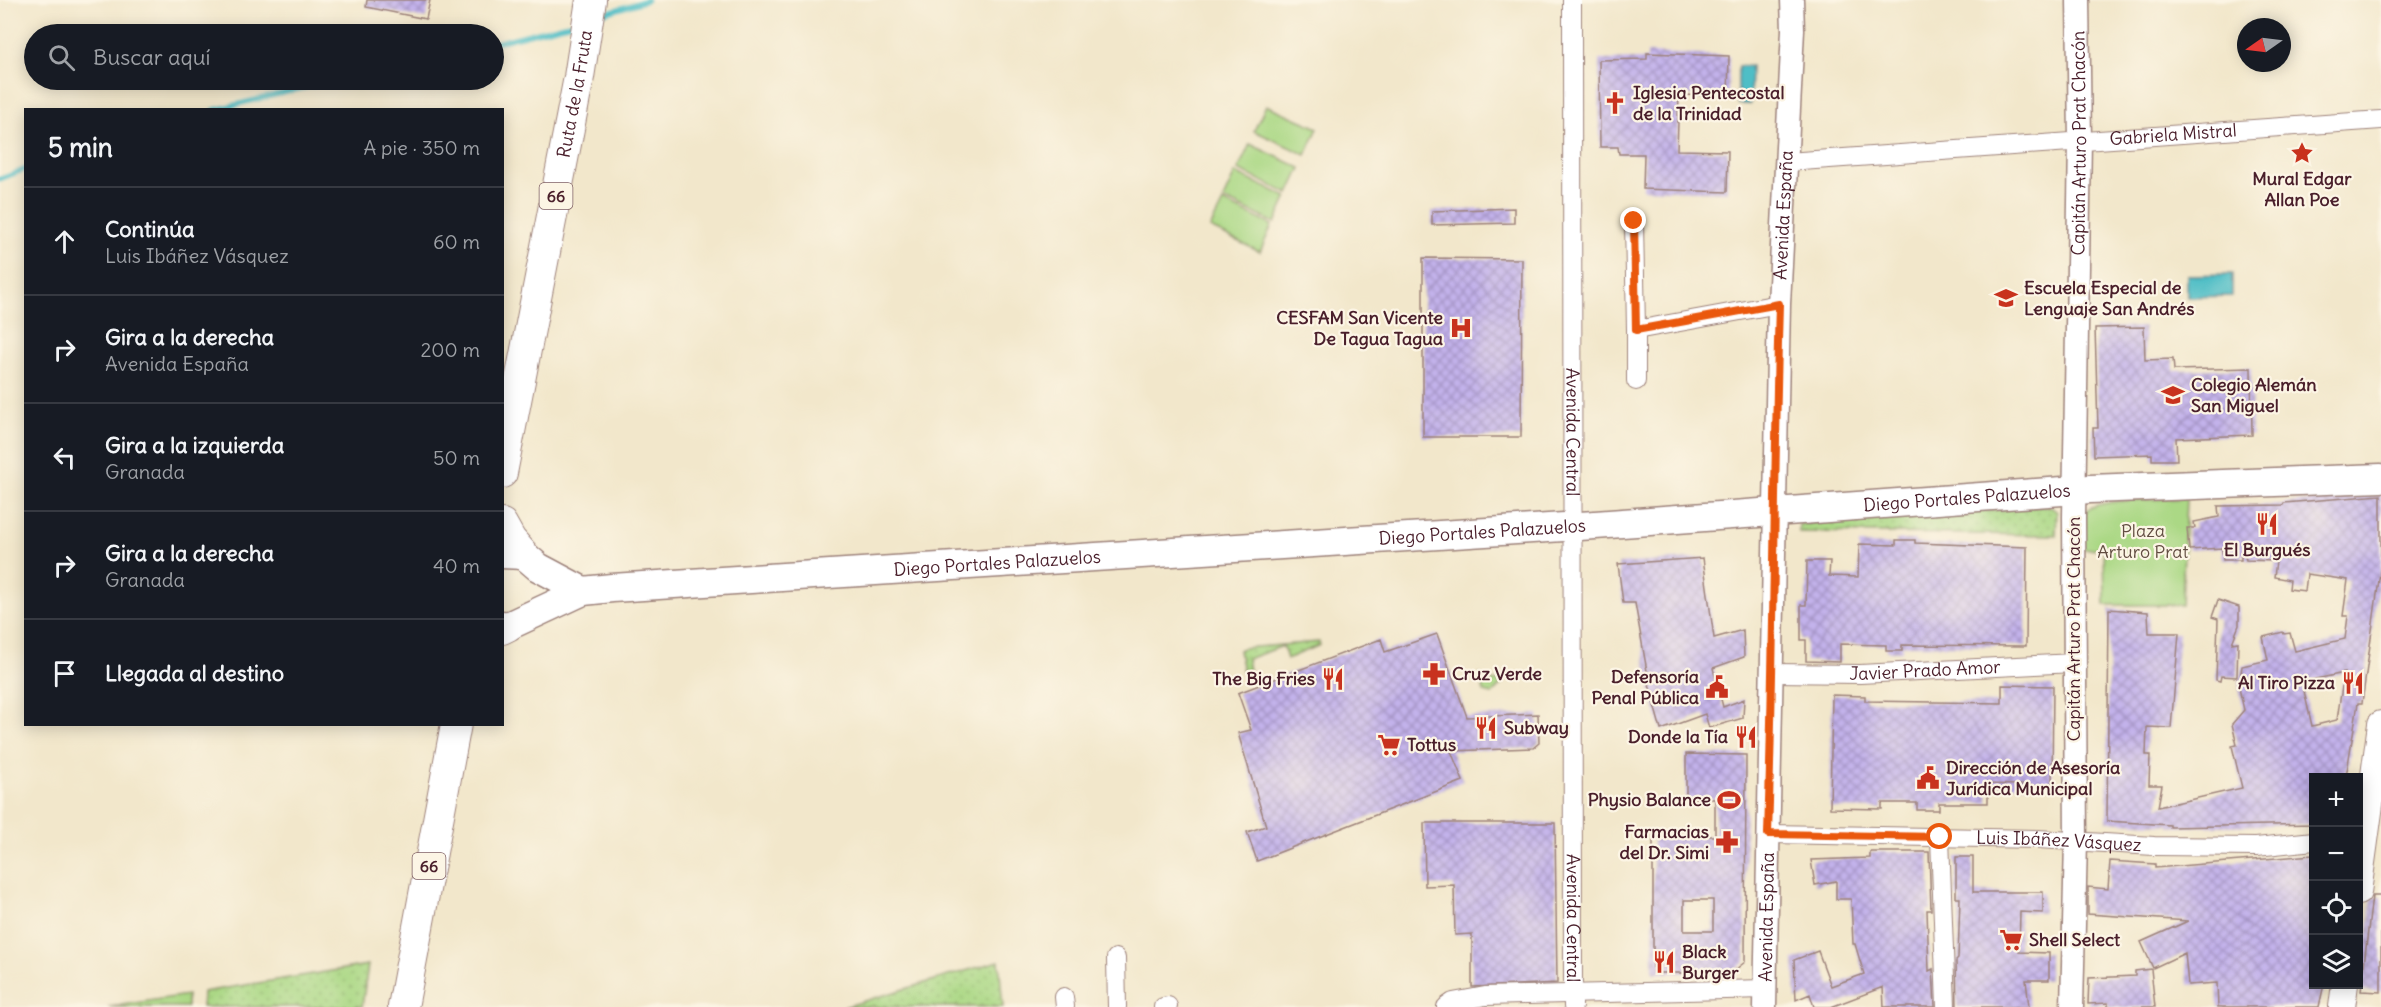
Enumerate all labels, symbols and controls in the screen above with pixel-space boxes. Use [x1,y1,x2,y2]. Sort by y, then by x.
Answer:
north arrow [2237,18,2291,72]
search box [24,24,504,90]
street label: Ruta de la Fruta [552,28,597,160]
street label: Capitán Arturo Prat Chacón [2066,30,2091,256]
icon: search [45,41,78,74]
text: Buscar aquí [93,43,210,71]
place label: Iglesia Pentecostal de la Trinidad [1633,81,1784,125]
church icon: Iglesia Pentecostal de la Trinidad [1602,90,1628,116]
street label: Gabriela Mistral [2109,118,2237,150]
text: 5 min [48,131,113,164]
text: A pie · 350 m [363,135,480,160]
place icon: Mural Edgar Allan Poe [2289,140,2315,166]
street label: Avenida España [1768,150,1798,281]
place label: Mural Edgar Allan Poe [2252,167,2352,211]
road number: 66 [540,183,572,209]
route end [1620,207,1646,233]
text: Continúa [105,215,194,243]
icon: ahead [48,225,81,258]
text: 60 m [433,229,480,254]
text: Luis Ibáñez Vásquez [105,243,289,268]
place label: Escuela Especial de Lenguaje San Andrés [2024,276,2194,320]
school or university icon: Escuela Especial de Lenguaje San Andrés [1993,285,2019,311]
place label: CESFAM San Vicente De Tagua Tagua [1276,306,1443,350]
hospital icon: CESFAM San Vicente De Tagua Tagua [1448,315,1474,341]
text: Gira a la derecha [105,323,274,351]
icon: right [48,333,81,366]
text: 200 m [420,337,480,362]
text: Avenida España [105,351,249,376]
street label: Avenida Central [1561,368,1584,496]
place label: Colegio Alemán San Miguel [2191,373,2317,417]
school or university icon: Colegio Alemán San Miguel [2160,382,2186,408]
text: Gira a la izquierda [105,431,284,459]
icon: left [48,441,81,474]
text: 50 m [433,445,480,470]
text: Granada [105,459,185,484]
street label: Diego Portales Palazuelos [1863,478,2071,516]
restaurant icon: El Burgués [2254,511,2280,537]
street label: Diego Portales Palazuelos [1378,514,1587,550]
street label: Capitán Arturo Prat Chacón [2062,517,2085,741]
park label: Plaza Arturo Prat [2097,519,2189,563]
place label: El Burgués [2224,538,2310,561]
text: Gira a la derecha [105,539,274,567]
street label: Diego Portales Palazuelos [893,545,1102,581]
icon: right [48,549,81,582]
text: 40 m [433,553,480,578]
text: Granada [105,567,185,592]
street label: Javier Prado Amor [1849,655,2002,685]
icon: arrive [48,657,81,690]
text: Llegada al destino [105,659,284,687]
pharmacy icon: Cruz Verde [1421,661,1447,687]
place label: Cruz Verde [1452,662,1542,685]
place label: Defensoría Penal Pública [1592,665,1699,709]
restaurant icon: The Big Fries [1320,666,1346,692]
place label: The Big Fries [1212,667,1315,690]
restaurant icon: Al Tiro Pizza [2340,670,2366,696]
place label: Al Tiro Pizza [2238,671,2335,694]
public building icon: Defensoría Penal Pública [1704,674,1730,700]
restaurant icon: Subway [1473,715,1499,741]
place label: Subway [1504,716,1569,739]
restaurant icon: Donde la Tía [1733,724,1759,750]
place label: Donde la Tía [1628,725,1728,748]
supermarket icon: Tottus [1376,732,1402,758]
place label: Tottus [1407,733,1456,756]
place label: Dirección de Asesoría Jurídica Municipal [1946,756,2120,800]
public building icon: Dirección de Asesoría Jurídica Municipal [1915,765,1941,791]
map controls [2309,773,2363,989]
button: + [2309,773,2363,827]
sports icon: Physio Balance [1716,787,1742,813]
place label: Physio Balance [1588,788,1711,811]
place label: Farmacias del Dr. Simi [1620,820,1709,864]
route start [1926,823,1952,849]
street label: Luis Ibáñez Vásquez [1976,826,2143,856]
button: − [2309,827,2363,881]
pharmacy icon: Farmacias del Dr. Simi [1714,829,1740,855]
street label: Avenida España [1754,852,1779,982]
road number: 66 [412,853,446,879]
street label: Avenida Central [1562,854,1585,982]
button: locate [2309,881,2363,935]
supermarket icon: Shell Select [1998,927,2024,953]
place label: Shell Select [2029,928,2121,951]
button: layers [2309,935,2363,989]
place label: Black Burger [1682,940,1739,984]
restaurant icon: Black Burger [1651,949,1677,975]

